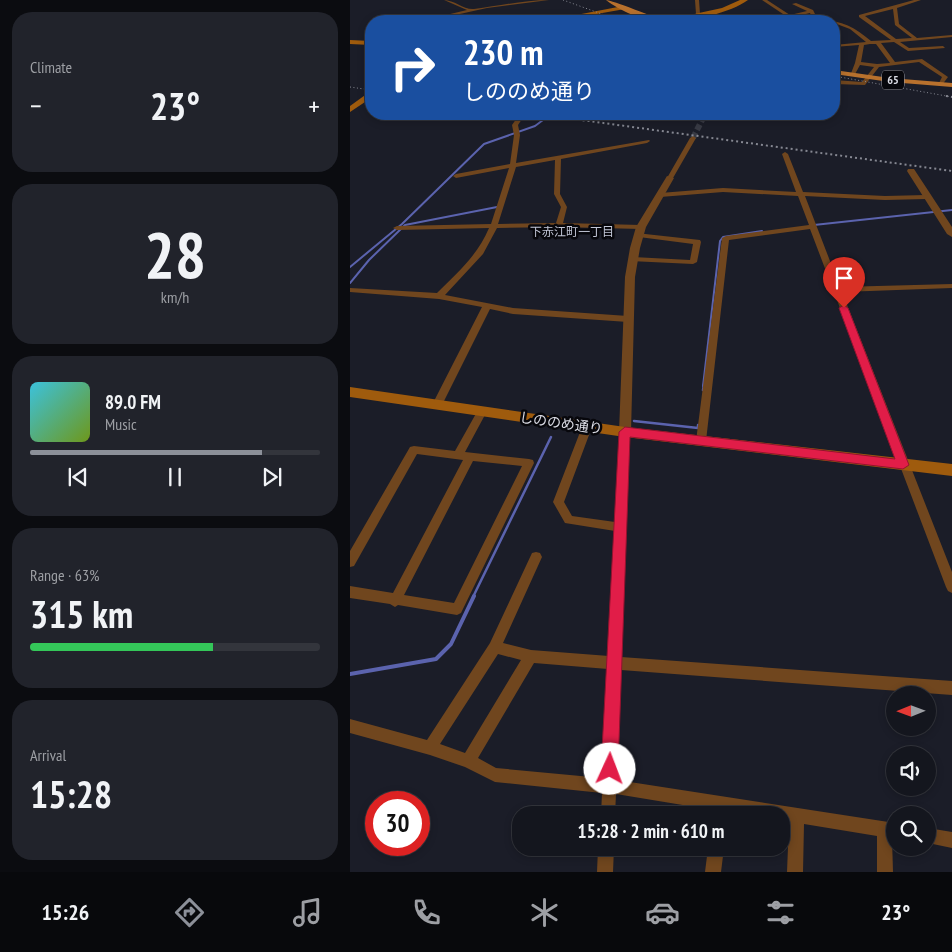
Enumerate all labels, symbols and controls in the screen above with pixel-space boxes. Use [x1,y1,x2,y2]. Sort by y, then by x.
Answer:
text: 230 m [463,29,544,75]
icon: right [380,35,445,100]
text: Climate [30,57,72,77]
road number: 65 [882,70,904,90]
text: しののめ通り [463,77,595,105]
text: 23° [150,81,200,130]
text: − [30,87,42,124]
text: + [308,87,320,124]
text: 28 [144,212,206,296]
district label: 下赤江町一丁目 [530,224,614,239]
pin [823,257,865,308]
icon: arrive [830,264,858,292]
text: km/h [161,287,189,307]
text: 89.0 FM [105,390,161,414]
street label: しののめ通り [518,408,604,438]
text: Music [105,414,137,434]
icon: previous [64,463,92,491]
icon: pause [161,463,189,491]
icon: next [258,463,286,491]
text: Range · 63% [30,565,99,585]
text: 315 km [30,589,133,638]
north arrow [886,686,936,736]
map controls [886,686,936,856]
position arrow [583,742,635,794]
text: Arrival [30,745,66,765]
button: sound [886,746,936,796]
text: 15:28 [30,769,112,818]
speed limit sign: 30 [365,791,430,856]
button: search [886,806,936,856]
text: 15:28 · 2 min · 610 m [578,819,724,843]
icon: directions [172,895,207,930]
icon: music [290,895,325,930]
icon: phone [409,895,444,930]
icon: climate [527,895,562,930]
icon: car [645,895,680,930]
icon: filters [763,895,798,930]
text: 15:26 [42,898,89,926]
text: 23° [881,898,910,926]

